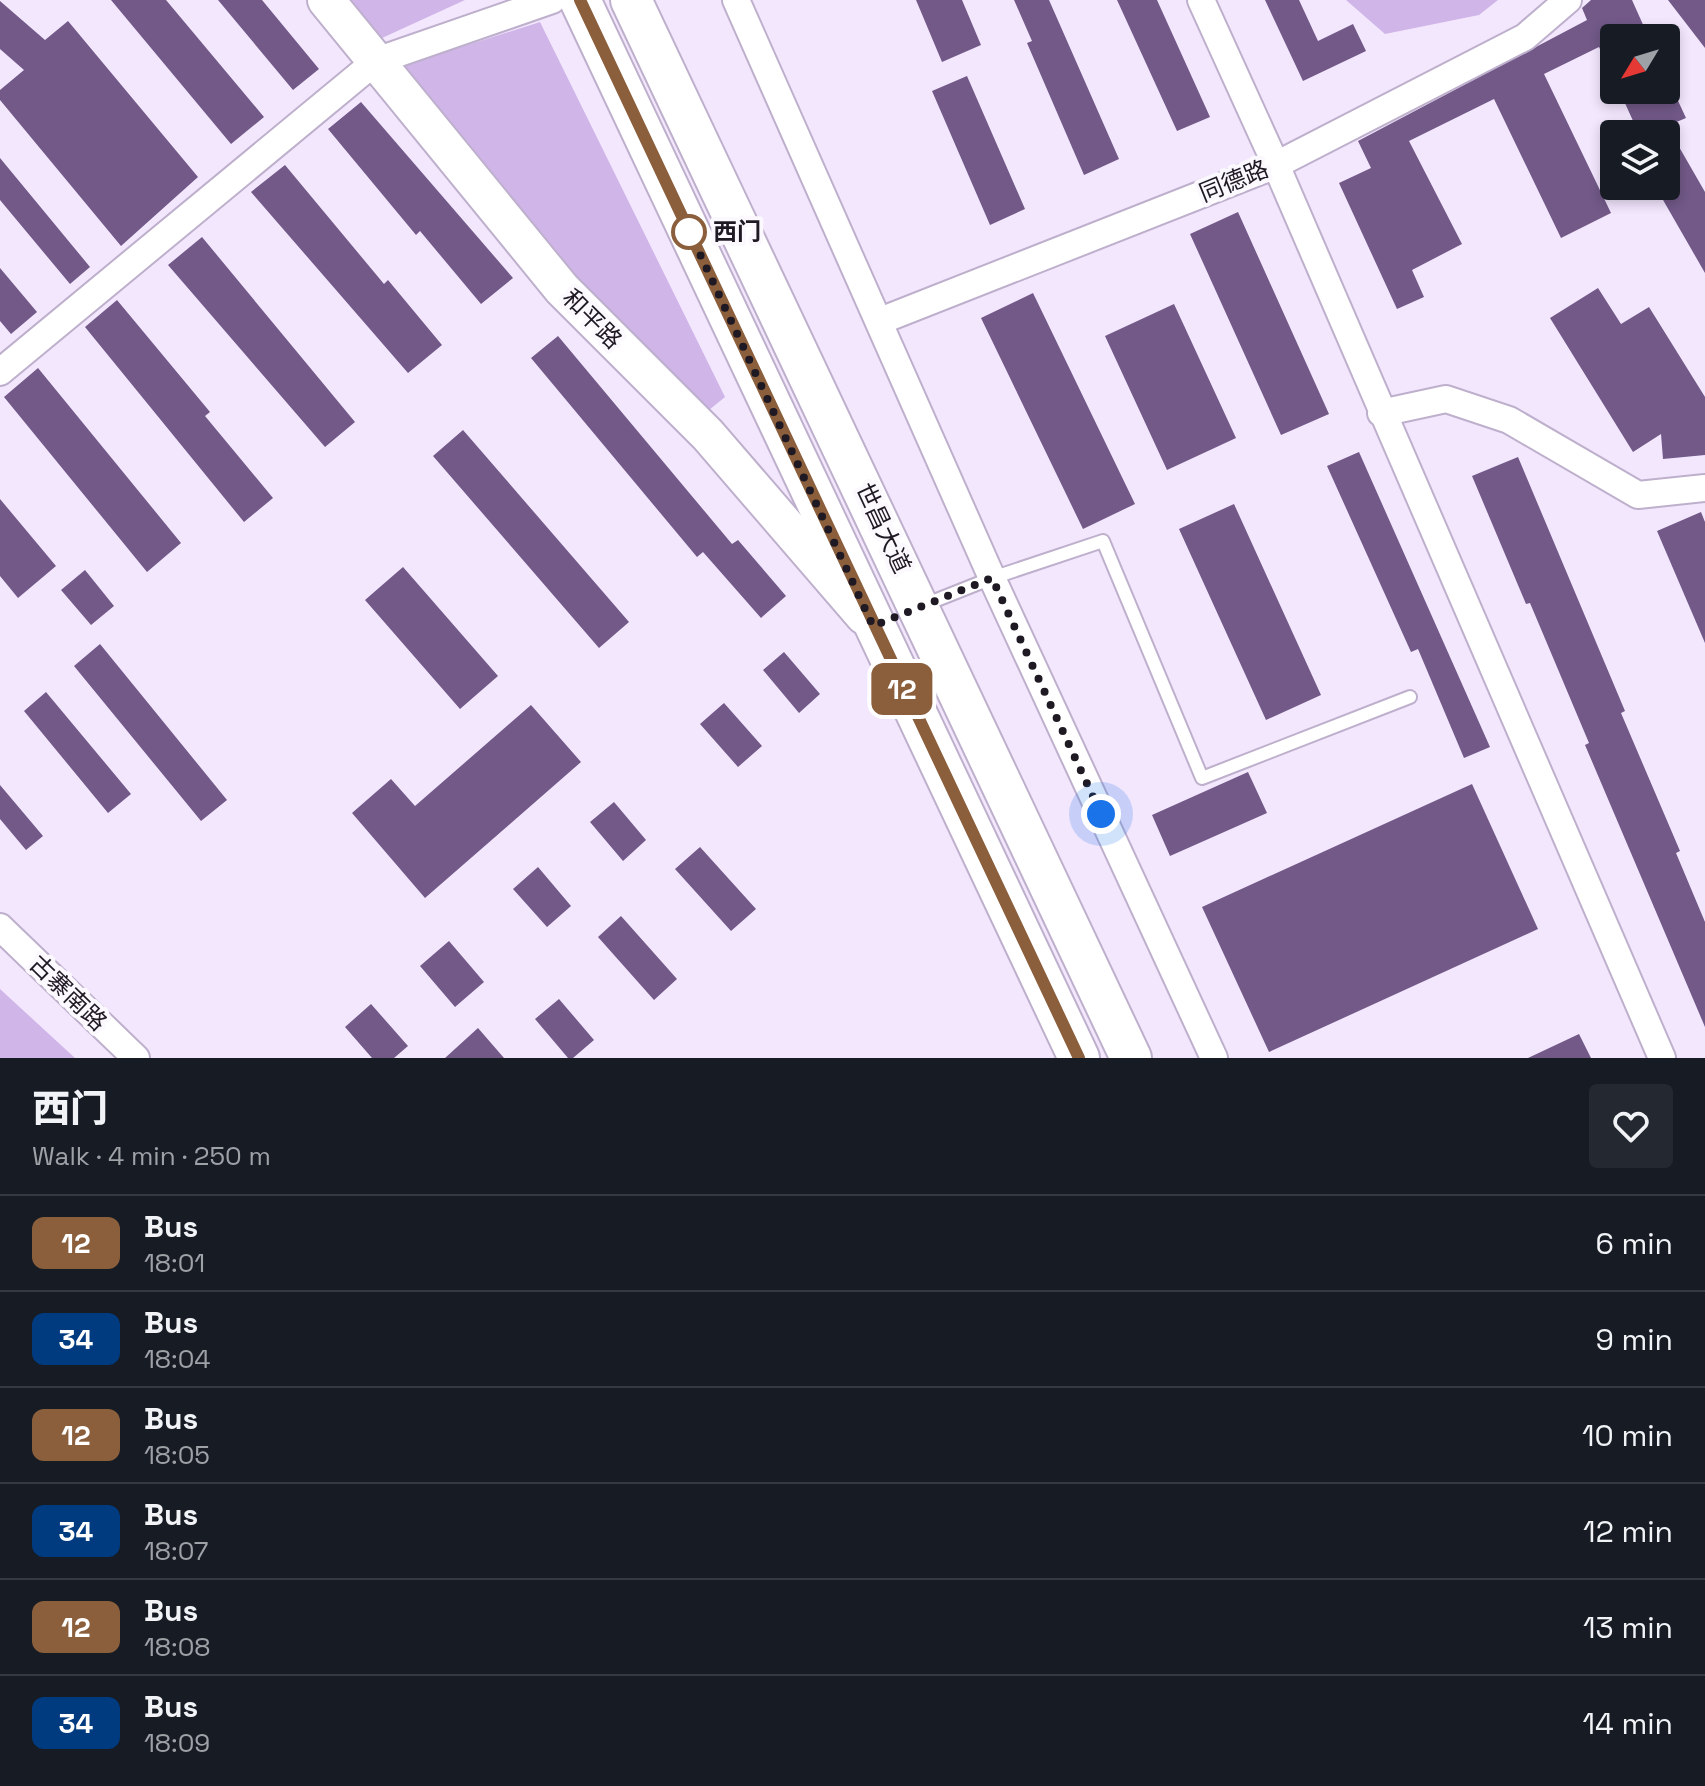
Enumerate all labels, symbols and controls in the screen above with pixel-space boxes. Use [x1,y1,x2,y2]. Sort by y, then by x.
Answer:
north arrow [1600,24,1680,104]
map controls [1600,24,1680,200]
button: layers [1600,120,1680,200]
street label: 同德路 [1195,153,1273,208]
marker: 西门 [672,215,706,249]
place label: 西门 [713,216,761,247]
street label: 和平路 [556,282,629,355]
street label: 世昌大道 [849,478,918,578]
line badge: 12 [866,663,938,715]
text: 12 [887,671,917,707]
your location [1081,794,1121,834]
street label: 古寨南路 [23,948,114,1037]
button: heart [1589,1084,1673,1168]
text: 西门 [32,1085,108,1133]
text: Walk · 4 min · 250 m [32,1139,271,1173]
text: Bus [144,1207,198,1246]
text: 6 min [1595,1224,1673,1263]
text: 12 [61,1225,91,1261]
text: 18:01 [144,1246,205,1280]
text: Bus [144,1303,198,1342]
text: 9 min [1595,1320,1673,1359]
text: 34 [59,1321,93,1357]
text: 18:04 [144,1342,211,1376]
text: Bus [144,1399,198,1438]
text: 10 min [1582,1416,1673,1455]
text: 12 [61,1417,91,1453]
text: 18:05 [144,1438,210,1472]
text: Bus [144,1495,198,1534]
text: 12 min [1583,1512,1673,1551]
text: 34 [59,1513,93,1549]
text: 18:07 [144,1534,209,1568]
text: Bus [144,1591,198,1630]
text: 13 min [1583,1608,1673,1647]
text: 12 [61,1609,91,1645]
text: 18:08 [144,1630,211,1664]
text: Bus [144,1687,198,1726]
text: 14 min [1582,1704,1673,1743]
text: 34 [59,1705,93,1741]
text: 18:09 [144,1726,210,1760]

